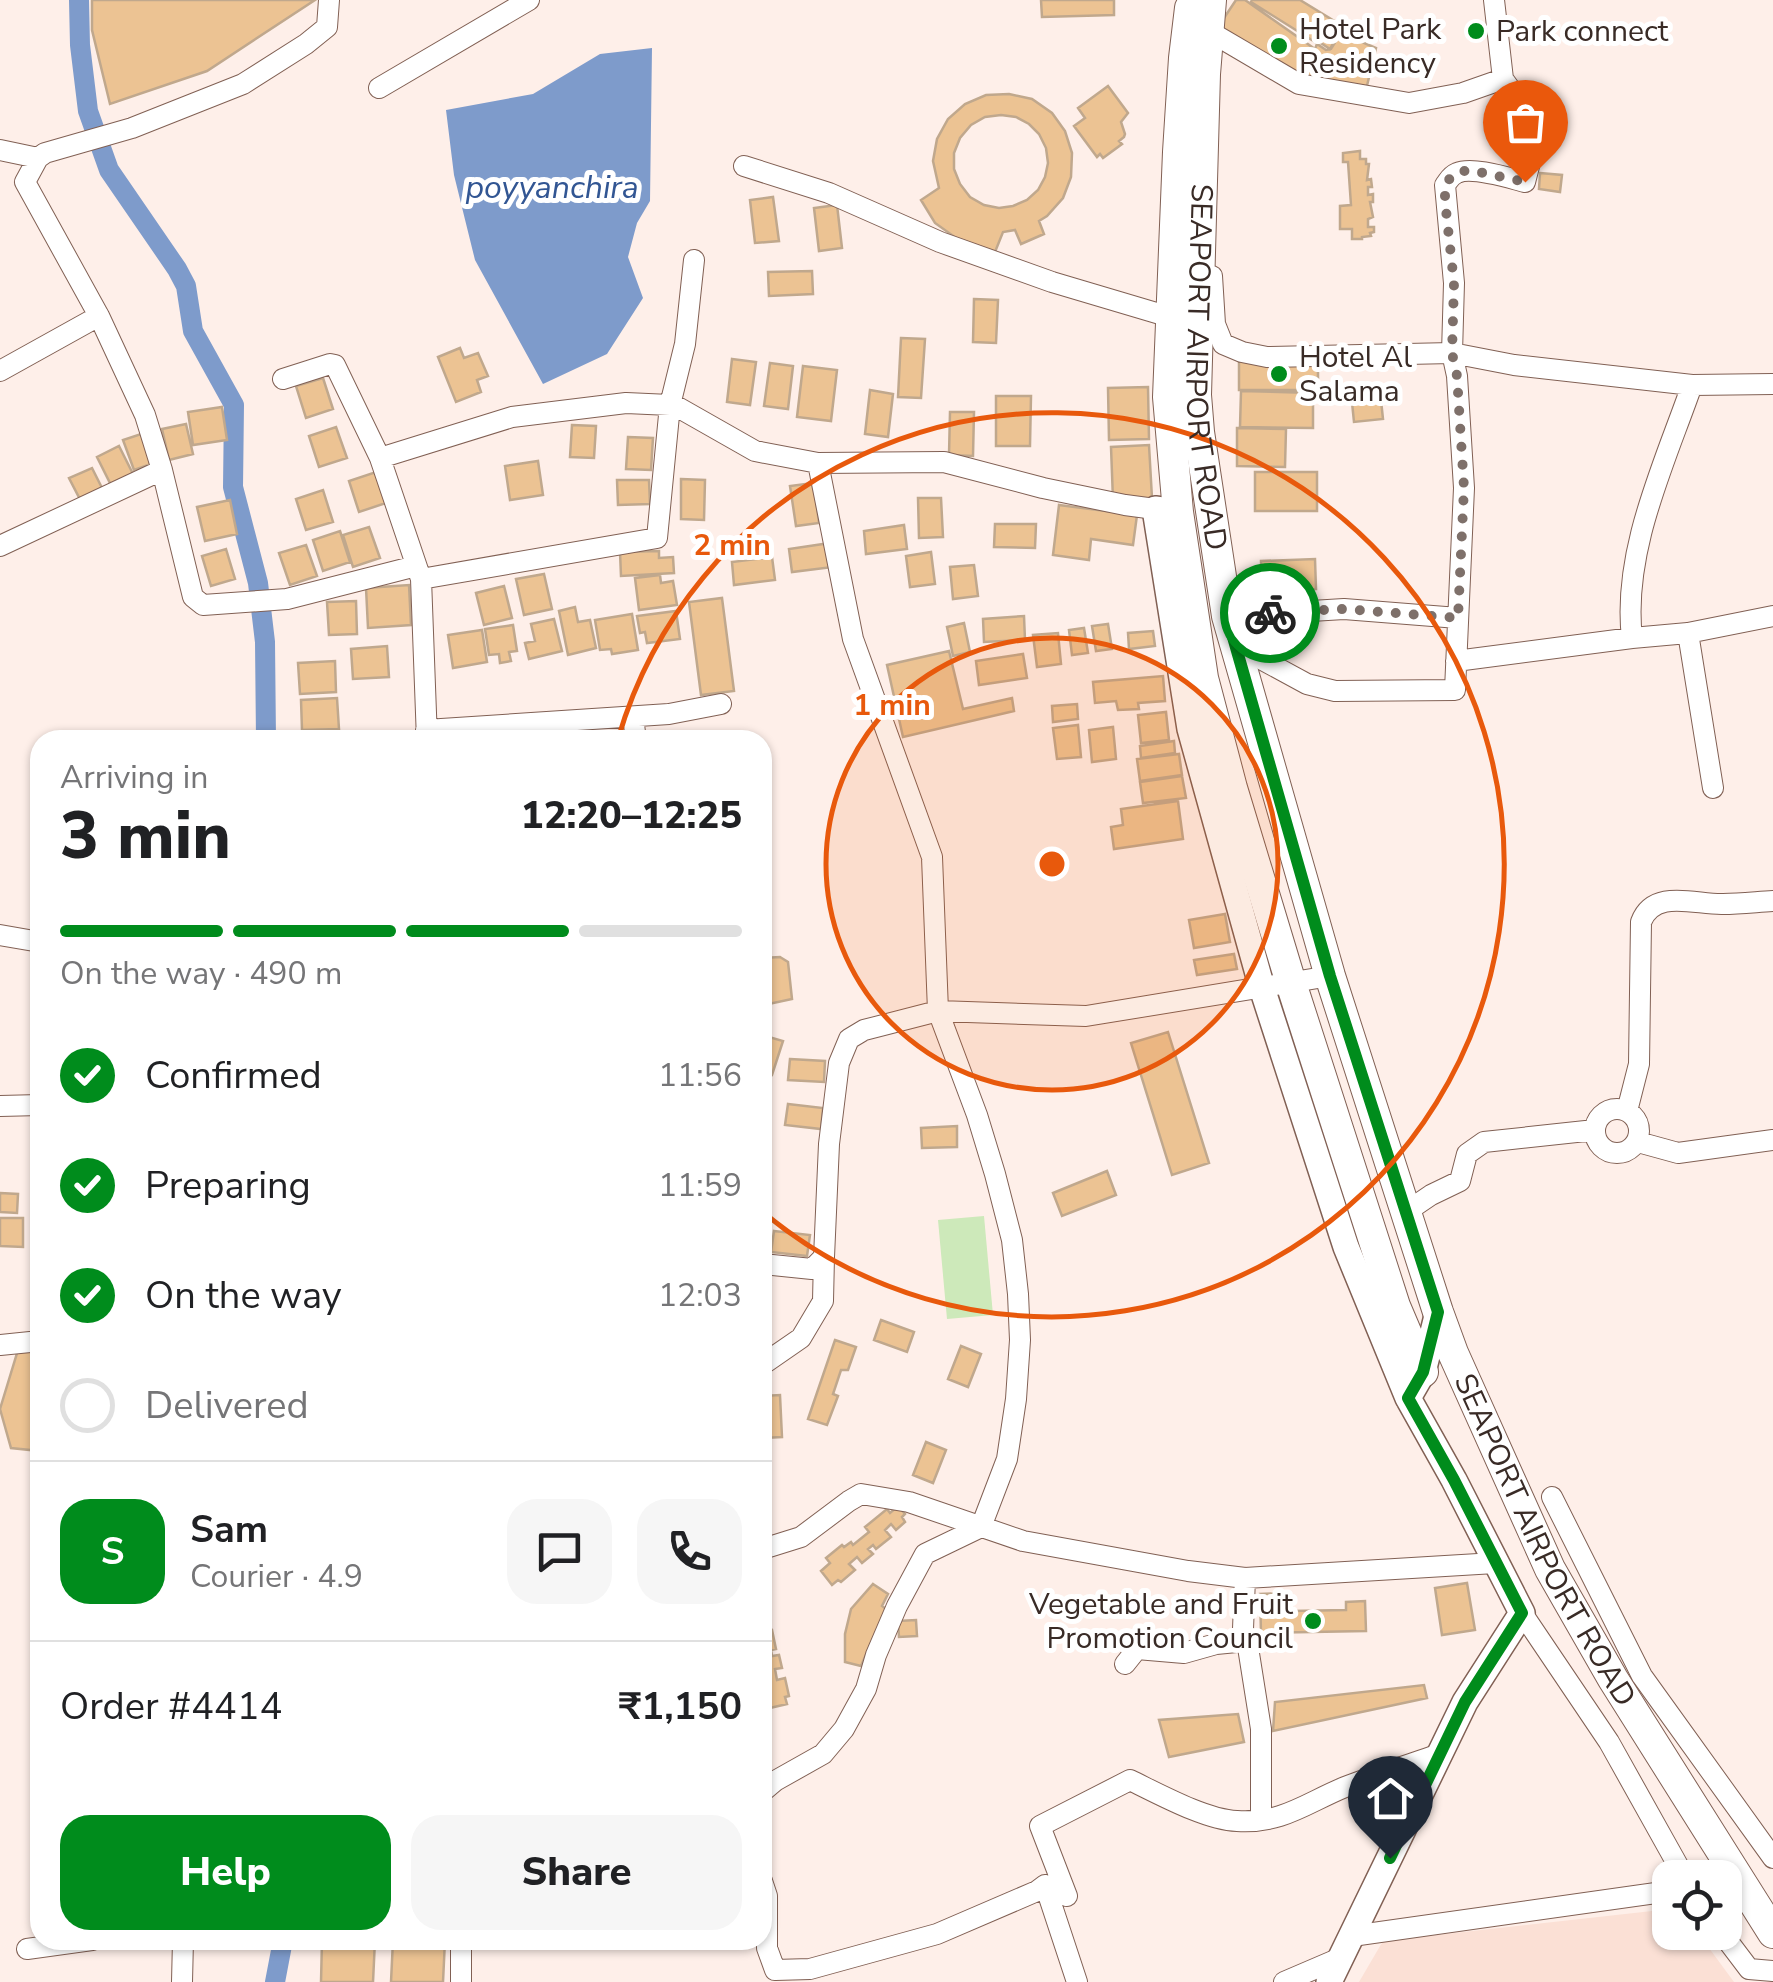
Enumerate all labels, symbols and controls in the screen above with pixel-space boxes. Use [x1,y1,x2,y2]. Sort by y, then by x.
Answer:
place label: Hotel Park Residency [1299,9,1442,84]
place label: Park connect [1496,11,1669,52]
marker: Park connect [1465,20,1487,42]
marker: Hotel Park Residency [1268,35,1290,57]
pin [1483,80,1568,183]
icon: bag [1498,95,1553,150]
water label: poyyanchira [465,166,639,209]
street label: SEAPORT AIRPORT ROAD [1175,183,1237,553]
place label: Hotel Al Salama [1299,337,1412,412]
marker: Hotel Al Salama [1268,363,1290,385]
text: 2 min [693,525,771,566]
courier [1220,563,1320,663]
icon: bike [1243,586,1298,641]
text: 1 min [853,685,931,726]
text: Arriving in [60,756,208,799]
text: 12:20–12:25 [521,790,742,841]
text: 3 min [60,792,231,881]
centre of rings [1034,846,1070,882]
text: On the way · 490 m [60,952,342,995]
icon: check [60,1048,115,1103]
text: Confirmed [145,1050,322,1101]
text: 11:56 [658,1054,742,1097]
icon: check [60,1158,115,1213]
text: Preparing [145,1160,311,1211]
text: 11:59 [658,1164,742,1207]
icon: check [60,1268,115,1323]
text: On the way [145,1270,341,1321]
text: 12:03 [658,1274,742,1317]
street label: SEAPORT AIRPORT ROAD [1444,1367,1646,1714]
text: Delivered [145,1380,309,1431]
button: chat [507,1499,612,1604]
button: phone [637,1499,742,1604]
text: Sam [190,1504,268,1555]
text: S [101,1526,124,1577]
text: Courier · 4.9 [190,1555,363,1598]
place label: Vegetable and Fruit Promotion Council [1028,1584,1293,1659]
marker: Vegetable and Fruit Promotion Council [1302,1610,1324,1632]
text: Order #4414 [60,1681,282,1732]
text: ₹1,150 [619,1681,742,1732]
pin [1348,1756,1433,1859]
icon: home [1363,1771,1418,1826]
button: Help [60,1815,391,1930]
button: Share [411,1815,742,1930]
map controls [1652,1860,1742,1950]
button: locate [1652,1860,1742,1950]

